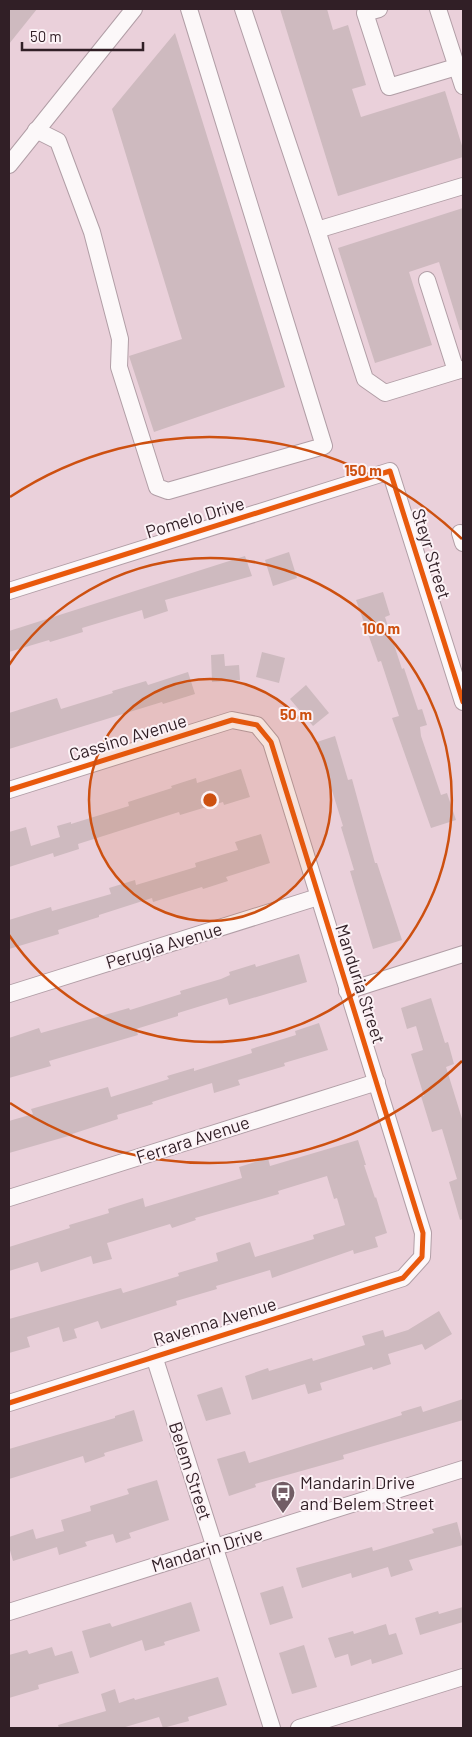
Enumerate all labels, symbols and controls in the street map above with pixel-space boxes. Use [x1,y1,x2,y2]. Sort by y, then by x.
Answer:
scale bar [22,20,144,52]
text: 50 m [30,27,62,45]
text: 150 m [344,461,382,479]
street label: Pomelo Drive [143,492,247,542]
street label: Steyr Street [408,506,456,602]
text: 100 m [362,619,400,637]
text: 50 m [280,705,312,723]
street label: Cassino Avenue [66,709,189,765]
centre of rings [201,791,219,809]
street label: Perugia Avenue [103,917,224,973]
street label: Manduria Street [331,921,391,1046]
street label: Ferrara Avenue [133,1110,252,1168]
street label: Ravenna Avenue [151,1292,279,1350]
street label: Belem Street [165,1419,217,1523]
place label: Mandarin Drive and Belem Street [300,1471,434,1514]
bus stop icon: Mandarin Drive and Belem Street [270,1480,296,1514]
street label: Mandarin Drive [148,1522,265,1576]

